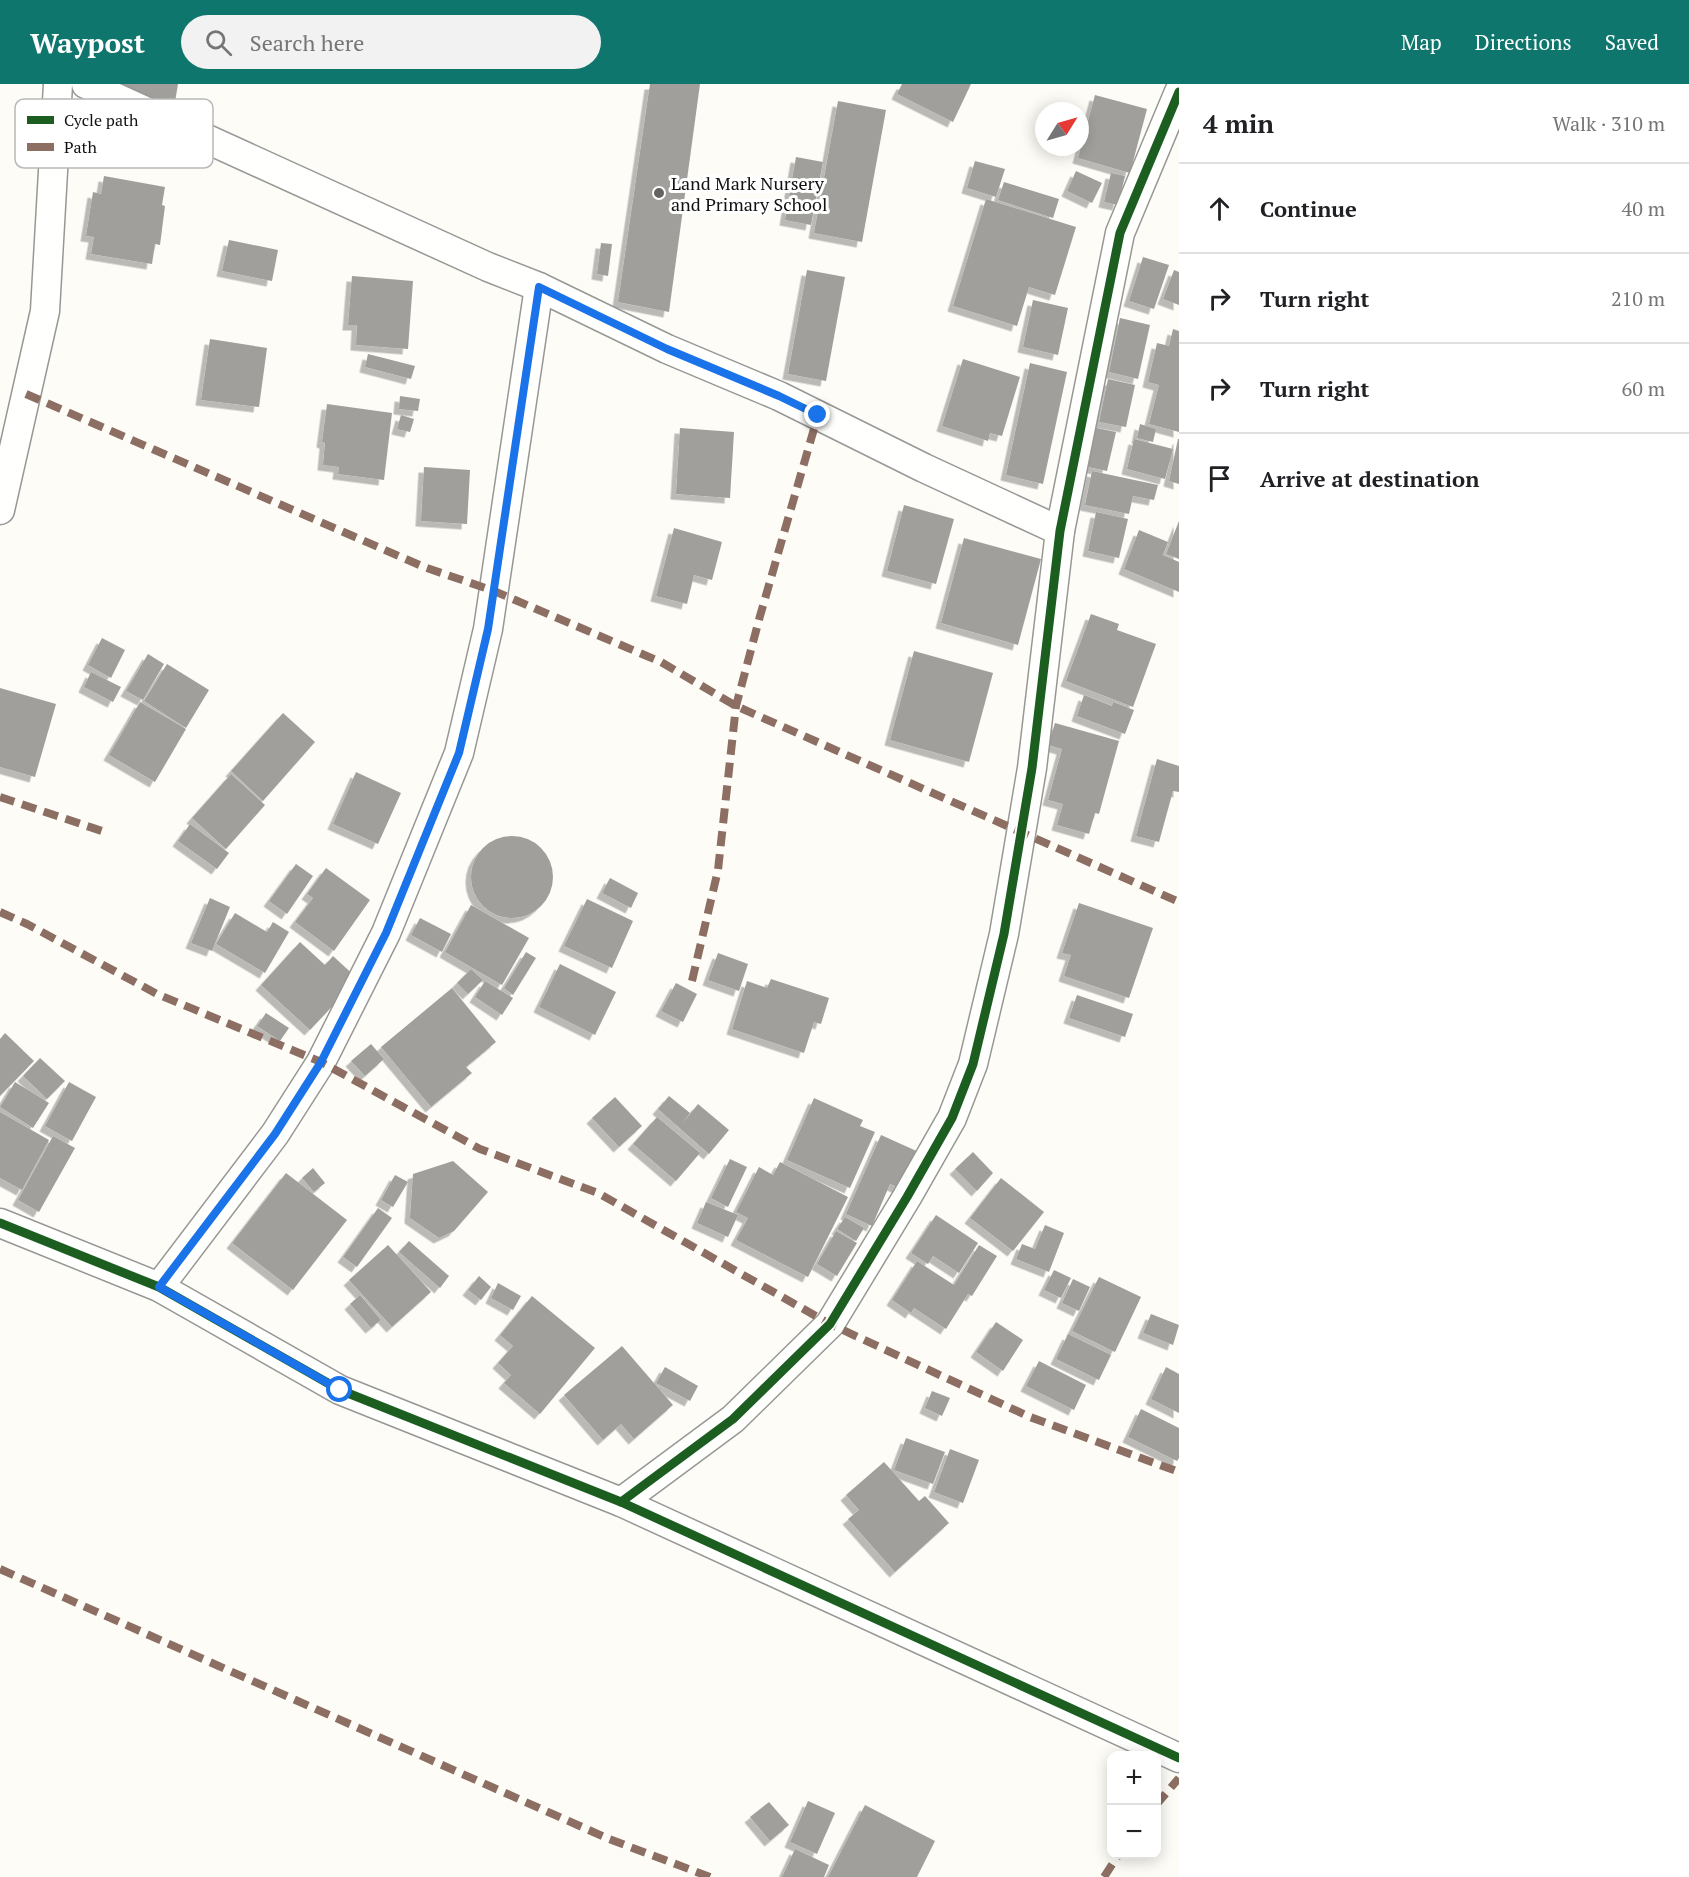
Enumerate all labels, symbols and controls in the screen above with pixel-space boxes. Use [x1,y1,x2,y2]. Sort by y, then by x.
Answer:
search box [181,15,601,69]
text: Waypost [30,24,145,61]
icon: search [202,26,235,59]
text: Search here [250,28,364,57]
text: Map [1401,28,1442,56]
text: Directions [1475,28,1572,56]
text: Saved [1605,28,1659,56]
legend [15,99,213,168]
north arrow [1035,102,1089,156]
text: 4 min [1203,106,1274,140]
text: Cycle path [64,109,139,131]
text: Walk · 310 m [1553,110,1665,137]
text: Path [64,136,98,158]
place label: Land Mark Nursery and Primary School [671,171,827,216]
marker: Land Mark Nursery and Primary School [652,186,666,200]
icon: ahead [1203,192,1236,225]
text: Continue [1260,194,1357,223]
text: 40 m [1622,195,1665,222]
icon: right [1203,282,1236,315]
text: Turn right [1260,284,1369,313]
text: 210 m [1611,285,1665,312]
icon: right [1203,372,1236,405]
text: Turn right [1260,374,1369,403]
text: 60 m [1622,375,1665,402]
route end [804,401,830,427]
icon: arrive [1203,462,1236,495]
text: Arrive at destination [1260,464,1479,493]
route start [326,1376,352,1402]
map controls [1107,1751,1161,1859]
button: + [1107,1751,1161,1805]
button: − [1107,1805,1161,1859]

